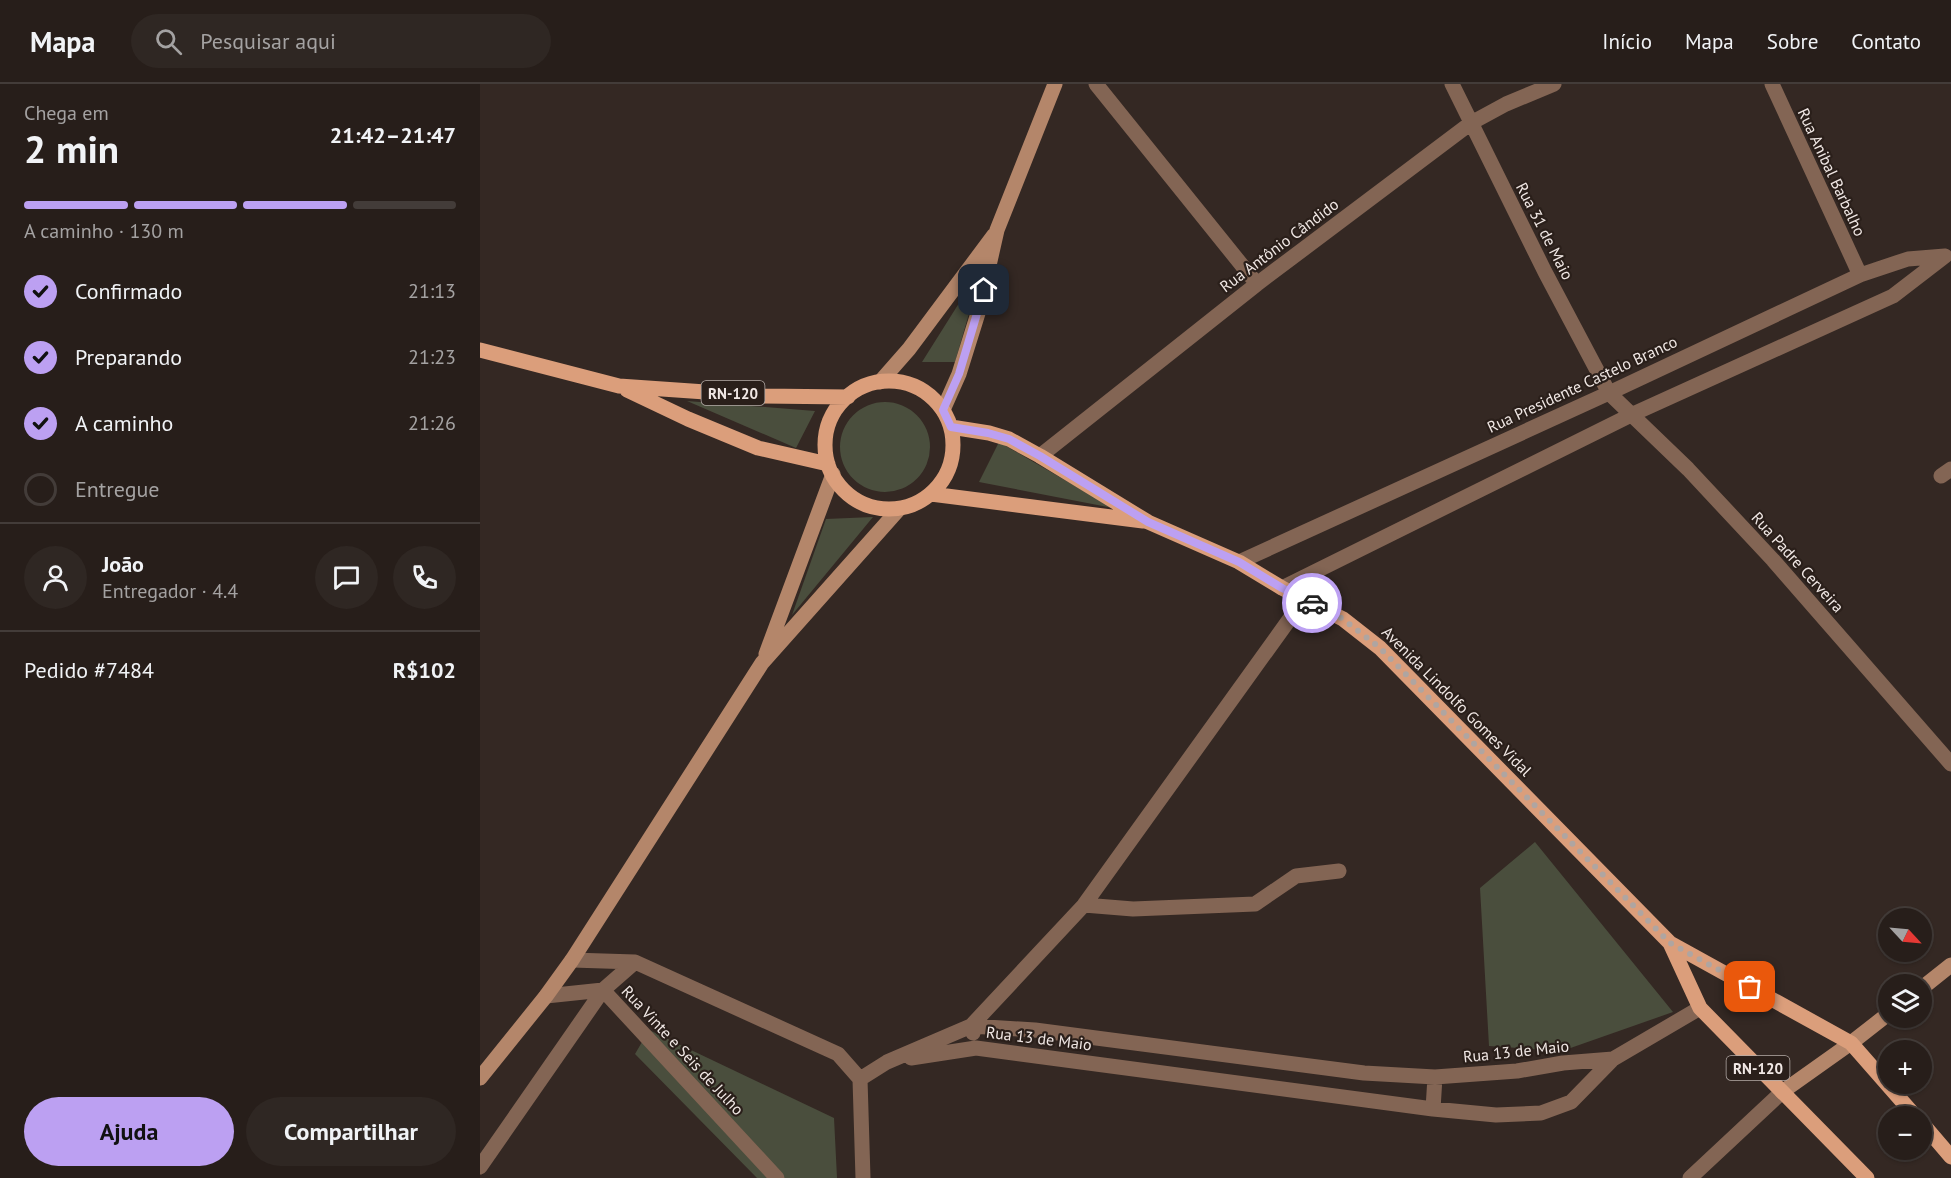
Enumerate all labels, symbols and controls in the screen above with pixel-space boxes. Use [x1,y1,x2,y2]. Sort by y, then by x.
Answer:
search box [131,14,551,68]
text: Mapa [30,23,95,60]
icon: search [152,25,185,58]
text: Pesquisar aqui [200,27,336,55]
text: Início [1602,28,1652,55]
text: Mapa [1685,28,1734,55]
text: Sobre [1767,28,1818,55]
text: Contato [1851,28,1921,55]
text: Chega em [24,100,109,126]
street label: Rua Anibal Barbalho [1794,105,1870,239]
text: 21:42–21:47 [330,121,456,149]
text: 2 min [24,123,119,174]
street label: Rua 31 de Maio [1512,179,1578,283]
street label: Rua Antônio Cândido [1216,194,1342,296]
text: A caminho · 130 m [24,218,184,244]
pin [958,264,1009,315]
icon: home [967,273,1000,306]
icon: check [24,275,57,308]
text: Confirmado [75,277,182,305]
text: 21:13 [408,278,456,304]
street label: Rua Presidente Castelo Branco [1484,331,1680,437]
icon: check [24,341,57,374]
text: Preparando [75,343,182,371]
text: 21:23 [408,344,456,370]
road number: RN-120 [702,381,764,405]
icon: check [24,407,57,440]
text: A caminho [75,409,173,437]
text: 21:26 [408,410,456,436]
text: Entregue [75,475,160,503]
street label: Rua Padre Cerveira [1748,508,1848,616]
button: person [24,546,87,609]
button: chat [315,546,378,609]
button: phone [393,546,456,609]
text: João [102,550,144,578]
courier [1282,573,1342,633]
text: Entregador · 4.4 [102,578,238,604]
icon: car [1296,587,1329,620]
street label: Avenida Lindolfo Gomes Vidal [1378,622,1536,780]
text: Pedido #7484 [24,656,154,684]
text: R$102 [393,656,456,684]
north arrow [1878,908,1932,962]
map controls [1878,908,1932,1160]
pin [1724,961,1775,1012]
icon: bag [1733,970,1766,1003]
button: layers [1878,974,1932,1028]
street label: Rua Vinte e Seis de Julho [618,981,748,1119]
street label: Rua 13 de Maio [985,1022,1093,1054]
street label: Rua 13 de Maio [1462,1035,1570,1067]
button: + [1878,1040,1932,1094]
road number: RN-120 [1726,1056,1790,1080]
button: Ajuda [24,1097,234,1166]
button: Compartilhar [246,1097,456,1166]
button: − [1878,1106,1932,1160]

